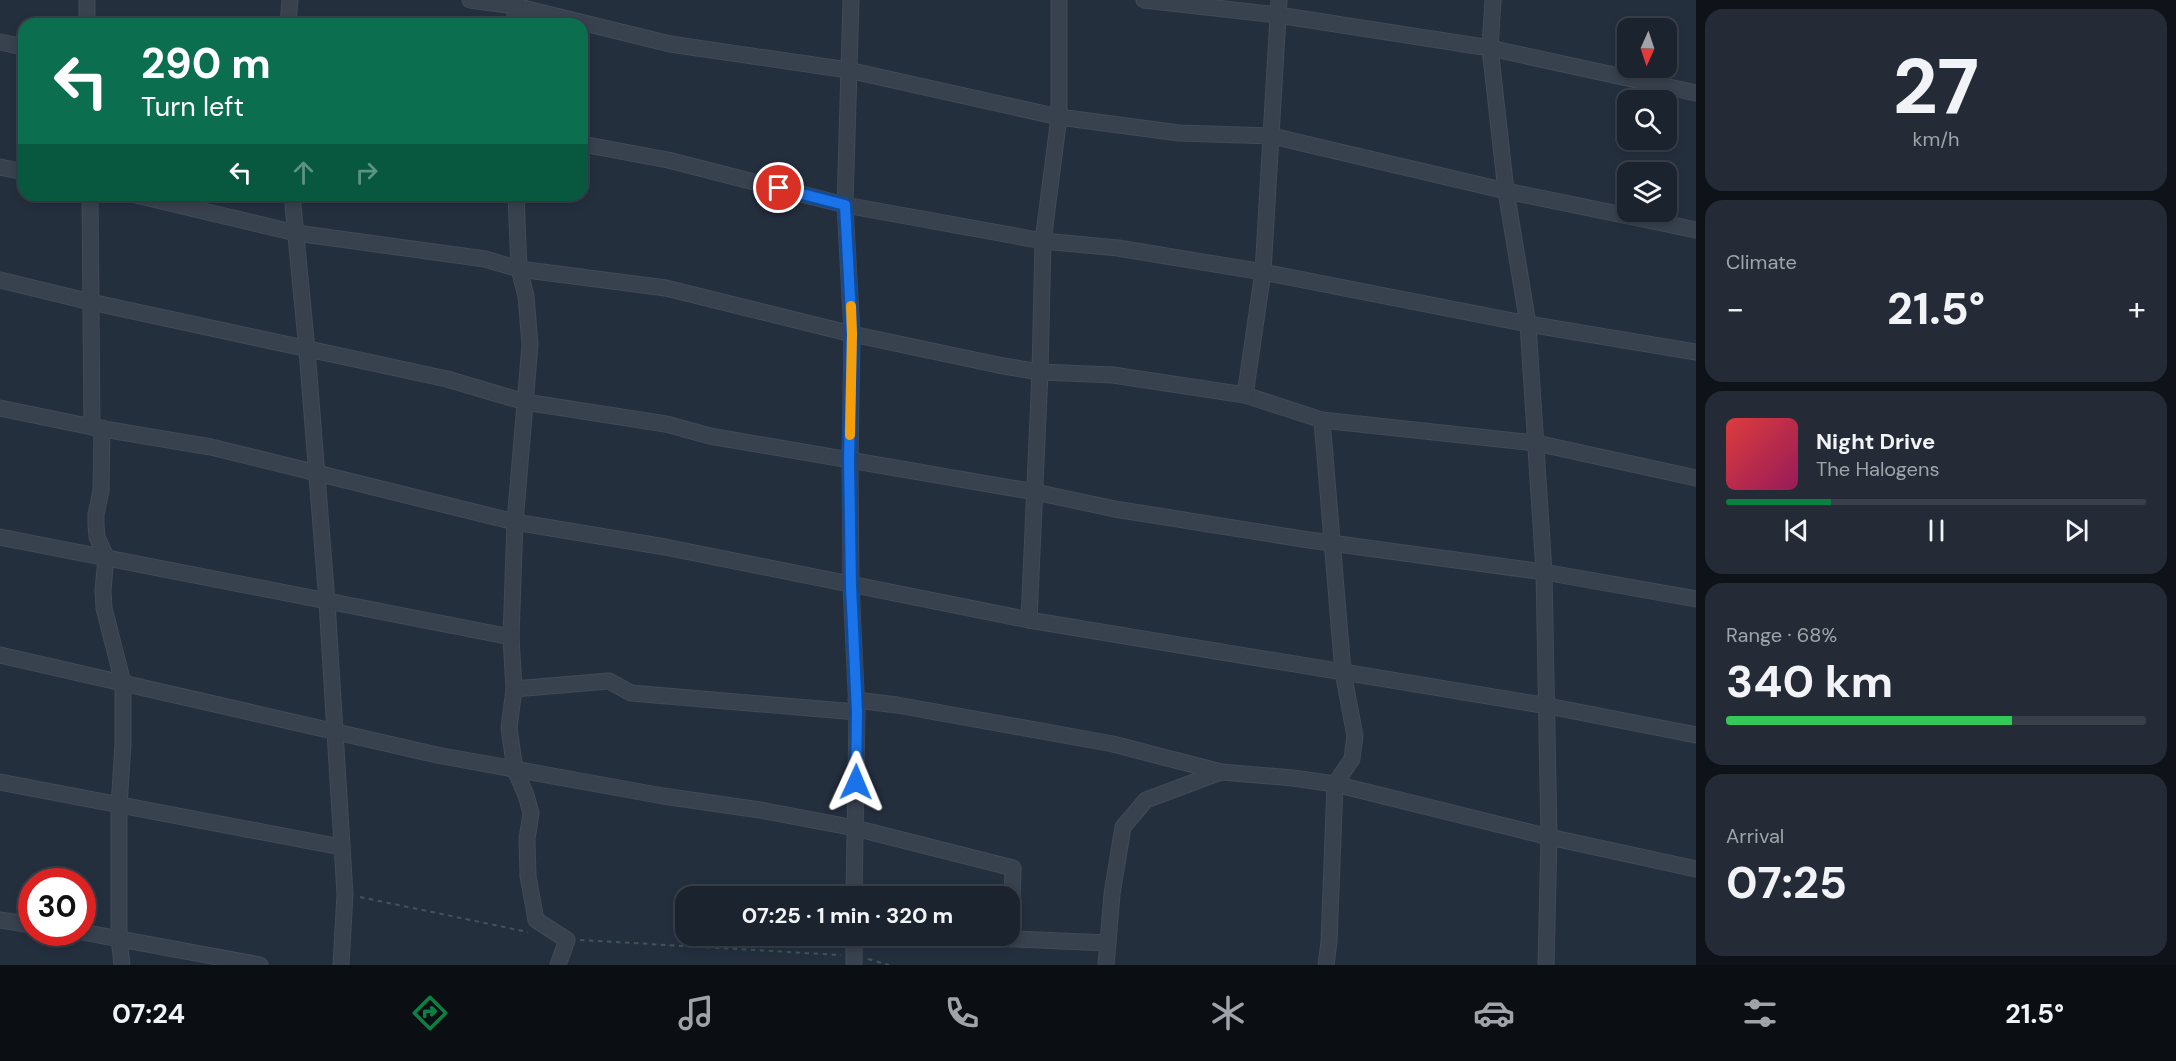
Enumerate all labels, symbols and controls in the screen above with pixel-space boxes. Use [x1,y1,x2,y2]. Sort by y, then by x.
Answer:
north arrow [1617,18,1677,78]
map controls [1617,18,1677,222]
text: 290 m [141,36,271,91]
text: 27 [1893,36,1979,137]
icon: left [42,42,120,120]
text: Turn left [141,89,244,124]
button: search [1617,90,1677,150]
text: km/h [1912,126,1960,152]
icon: left [224,156,257,189]
icon: ahead [287,156,320,189]
icon: right [350,156,383,189]
pin [753,162,804,213]
button: layers [1617,162,1677,222]
icon: arrive [762,171,795,204]
text: Climate [1726,249,1797,275]
text: 21.5° [1887,279,1985,338]
text: − [1726,287,1744,330]
text: + [2128,287,2146,330]
text: Night Drive [1816,427,1935,456]
text: The Halogens [1816,456,1939,482]
icon: previous [1780,514,1813,547]
icon: pause [1920,514,1953,547]
icon: next [2060,514,2093,547]
text: Range · 68% [1726,622,1837,648]
text: 340 km [1726,652,1893,711]
position arrow [824,750,888,814]
text: Arrival [1726,823,1784,849]
text: 07:25 [1726,853,1847,912]
speed limit sign: 30 [18,868,96,946]
text: 07:25 · 1 min · 320 m [742,901,953,930]
icon: directions [409,992,451,1034]
icon: music [675,992,717,1034]
icon: phone [941,992,983,1034]
icon: climate [1207,992,1249,1034]
icon: car [1473,992,1515,1034]
icon: filters [1739,992,1781,1034]
text: 07:24 [112,996,185,1031]
text: 21.5° [2005,996,2064,1031]

